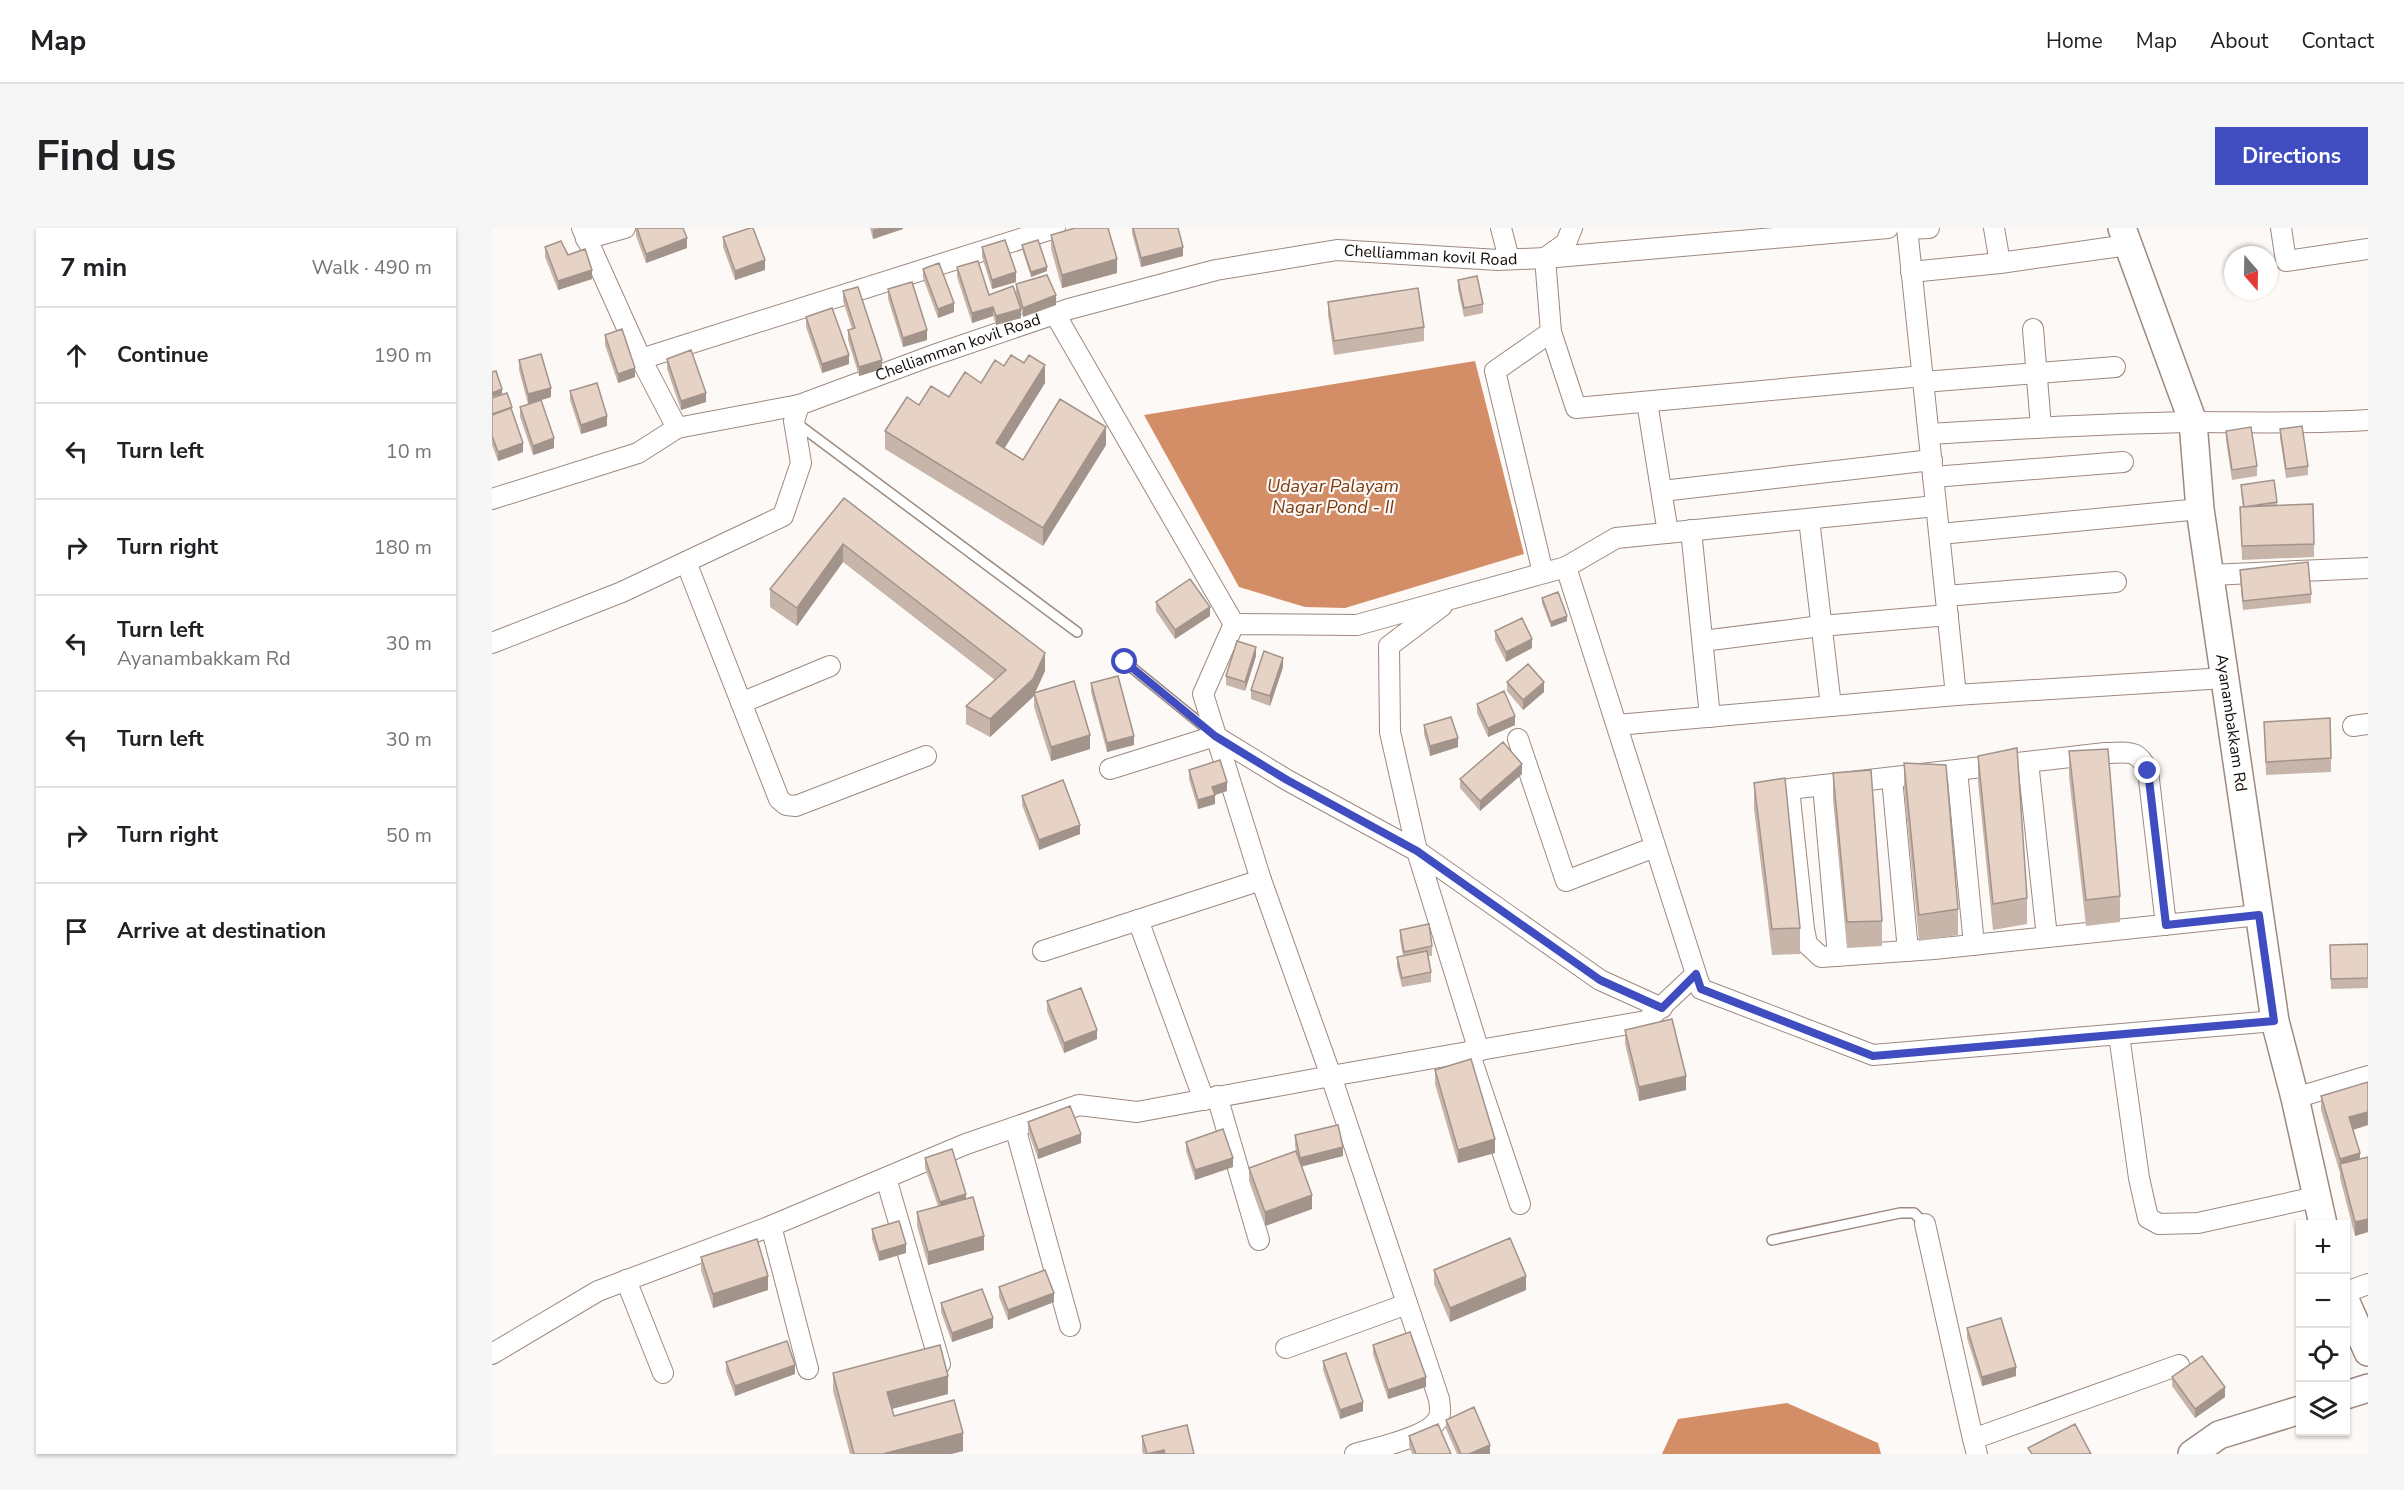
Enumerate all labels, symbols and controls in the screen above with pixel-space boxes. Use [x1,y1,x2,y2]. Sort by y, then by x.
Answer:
text: Map [30,22,86,60]
text: Home [2046,27,2103,55]
text: Map [2136,27,2177,55]
text: About [2210,27,2268,55]
text: Contact [2301,27,2374,55]
button: Directions [2215,127,2368,185]
text: Find us [36,128,176,185]
street label: Chelliamman kovil Road [1343,239,1518,271]
north arrow [2224,246,2278,300]
text: 7 min [60,250,127,285]
text: Walk · 490 m [312,254,432,281]
street label: Chelliamman kovil Road [872,308,1044,387]
icon: ahead [60,339,93,372]
text: Continue [117,340,208,370]
text: 190 m [374,342,432,369]
icon: left [60,435,93,468]
text: Turn left [117,436,204,466]
text: 10 m [386,438,432,465]
water label: Udayar Palayam Nagar Pond - II [1267,474,1399,519]
icon: right [60,531,93,564]
text: Turn right [117,532,218,562]
text: 180 m [374,534,432,561]
text: Turn left [117,615,204,645]
icon: left [60,627,93,660]
text: 30 m [386,630,432,657]
text: Ayanambakkam Rd [117,645,291,672]
route start [1111,648,1137,674]
street label: Ayanambakkam Rd [2210,652,2252,793]
icon: left [60,723,93,756]
text: Turn left [117,724,204,754]
text: 30 m [386,726,432,753]
route end [2134,757,2160,783]
icon: right [60,819,93,852]
text: Turn right [117,820,218,850]
text: 50 m [386,822,432,849]
icon: arrive [60,915,93,948]
text: Arrive at destination [117,916,326,946]
map controls [2296,1220,2350,1436]
button: + [2296,1220,2350,1274]
button: − [2296,1274,2350,1328]
button: locate [2296,1328,2350,1382]
button: layers [2296,1382,2350,1436]

